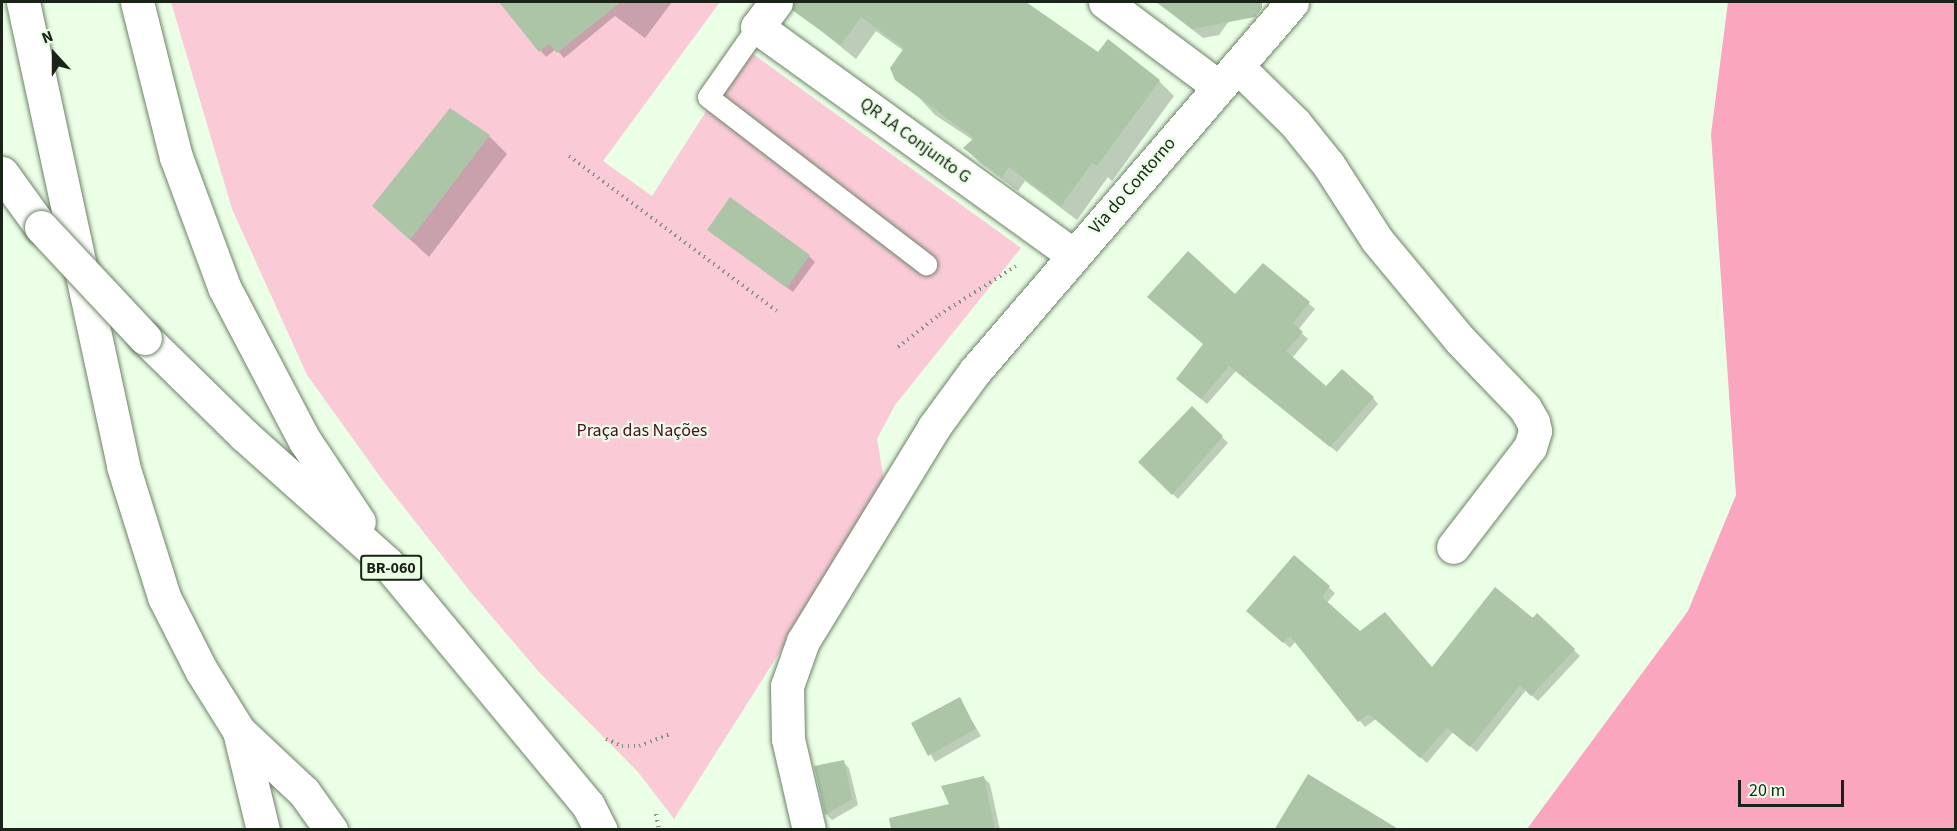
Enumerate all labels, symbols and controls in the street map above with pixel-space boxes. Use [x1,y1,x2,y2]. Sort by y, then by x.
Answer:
north arrow [24,24,84,84]
text: N [39,25,56,49]
street label: QR 1A Conjunto G [855,93,975,189]
street label: Via do Contorno [1085,133,1181,239]
park label: Praça das Nações [577,420,707,442]
road number: BR-060 [360,555,422,581]
scale bar [1741,768,1848,806]
text: 20 m [1749,778,1785,803]

